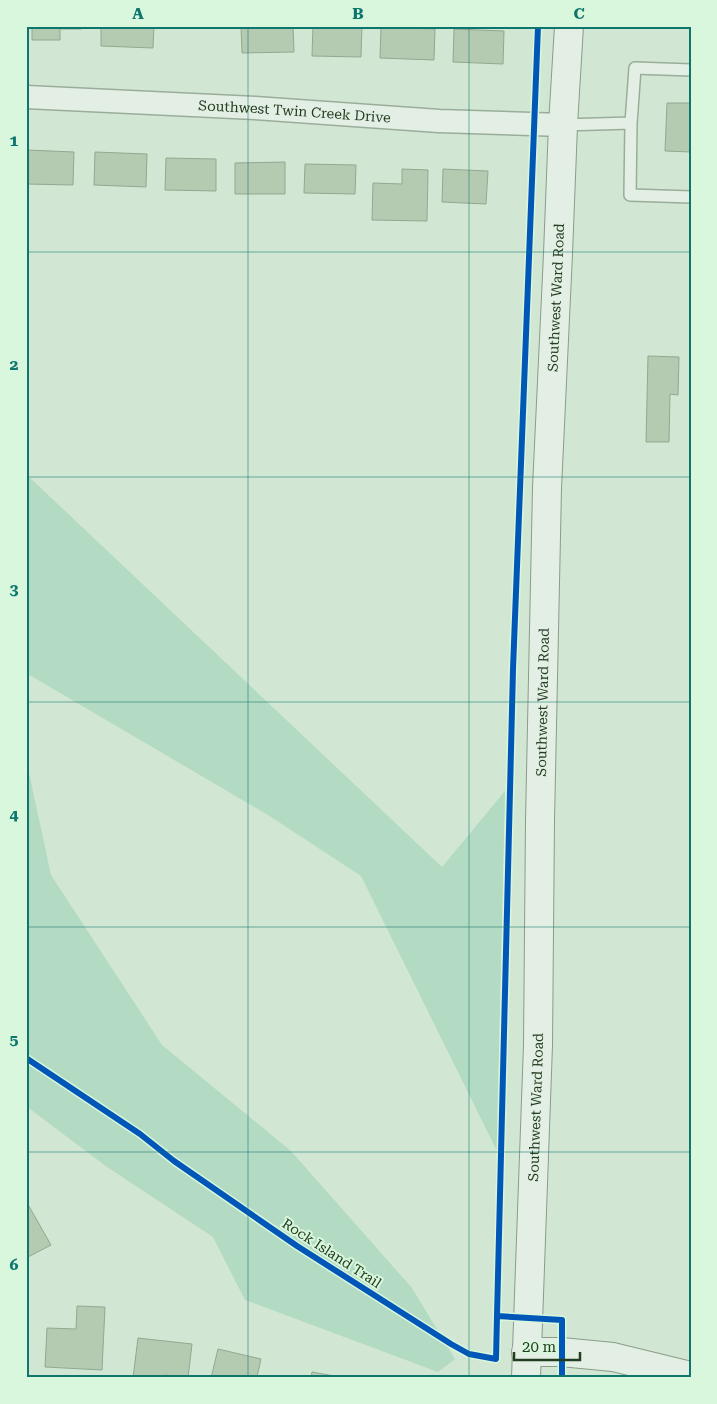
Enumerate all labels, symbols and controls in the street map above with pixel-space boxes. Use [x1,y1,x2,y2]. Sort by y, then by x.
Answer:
text: A [132,4,144,23]
text: B [352,4,364,23]
text: C [573,4,585,23]
street label: Southwest Twin Creek Drive [198,97,392,126]
text: 1 [10,131,19,150]
street label: Southwest Ward Road [544,223,567,372]
text: 2 [10,355,19,374]
text: 3 [10,580,19,599]
street label: Southwest Ward Road [533,628,552,777]
text: 4 [10,805,19,824]
text: 5 [10,1030,19,1049]
street label: Southwest Ward Road [525,1033,546,1182]
street label: Rock Island Trail [279,1215,385,1291]
text: 6 [10,1255,19,1274]
scale bar [514,1329,581,1361]
text: 20 m [522,1338,557,1356]

